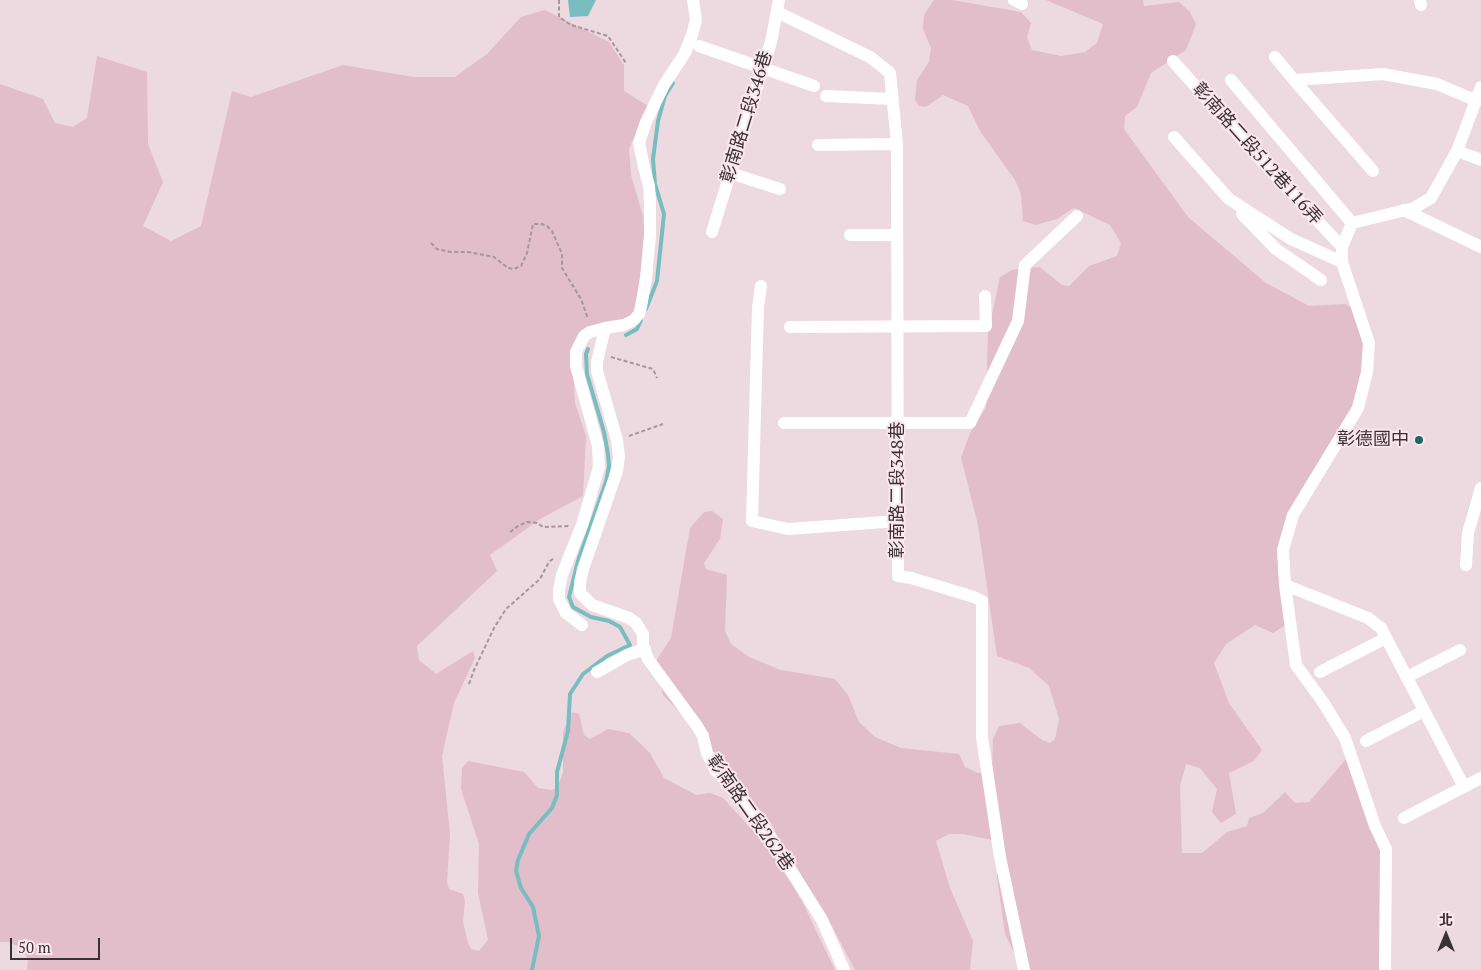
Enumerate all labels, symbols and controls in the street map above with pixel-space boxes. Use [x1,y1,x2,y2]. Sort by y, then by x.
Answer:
street label: 彰南路二段346巷 [717,48,777,186]
street label: 彰南路二段512巷116弄 [1188,79,1326,229]
street label: 彰南路二段348巷 [887,422,909,558]
place label: 彰德國中 [1337,429,1409,451]
marker: 彰德國中 [1413,434,1425,446]
street label: 彰南路二段262巷 [702,751,798,875]
north arrow [1421,910,1471,960]
text: 北 [1439,910,1453,929]
scale bar [12,928,102,960]
text: 50 m [18,937,51,957]

